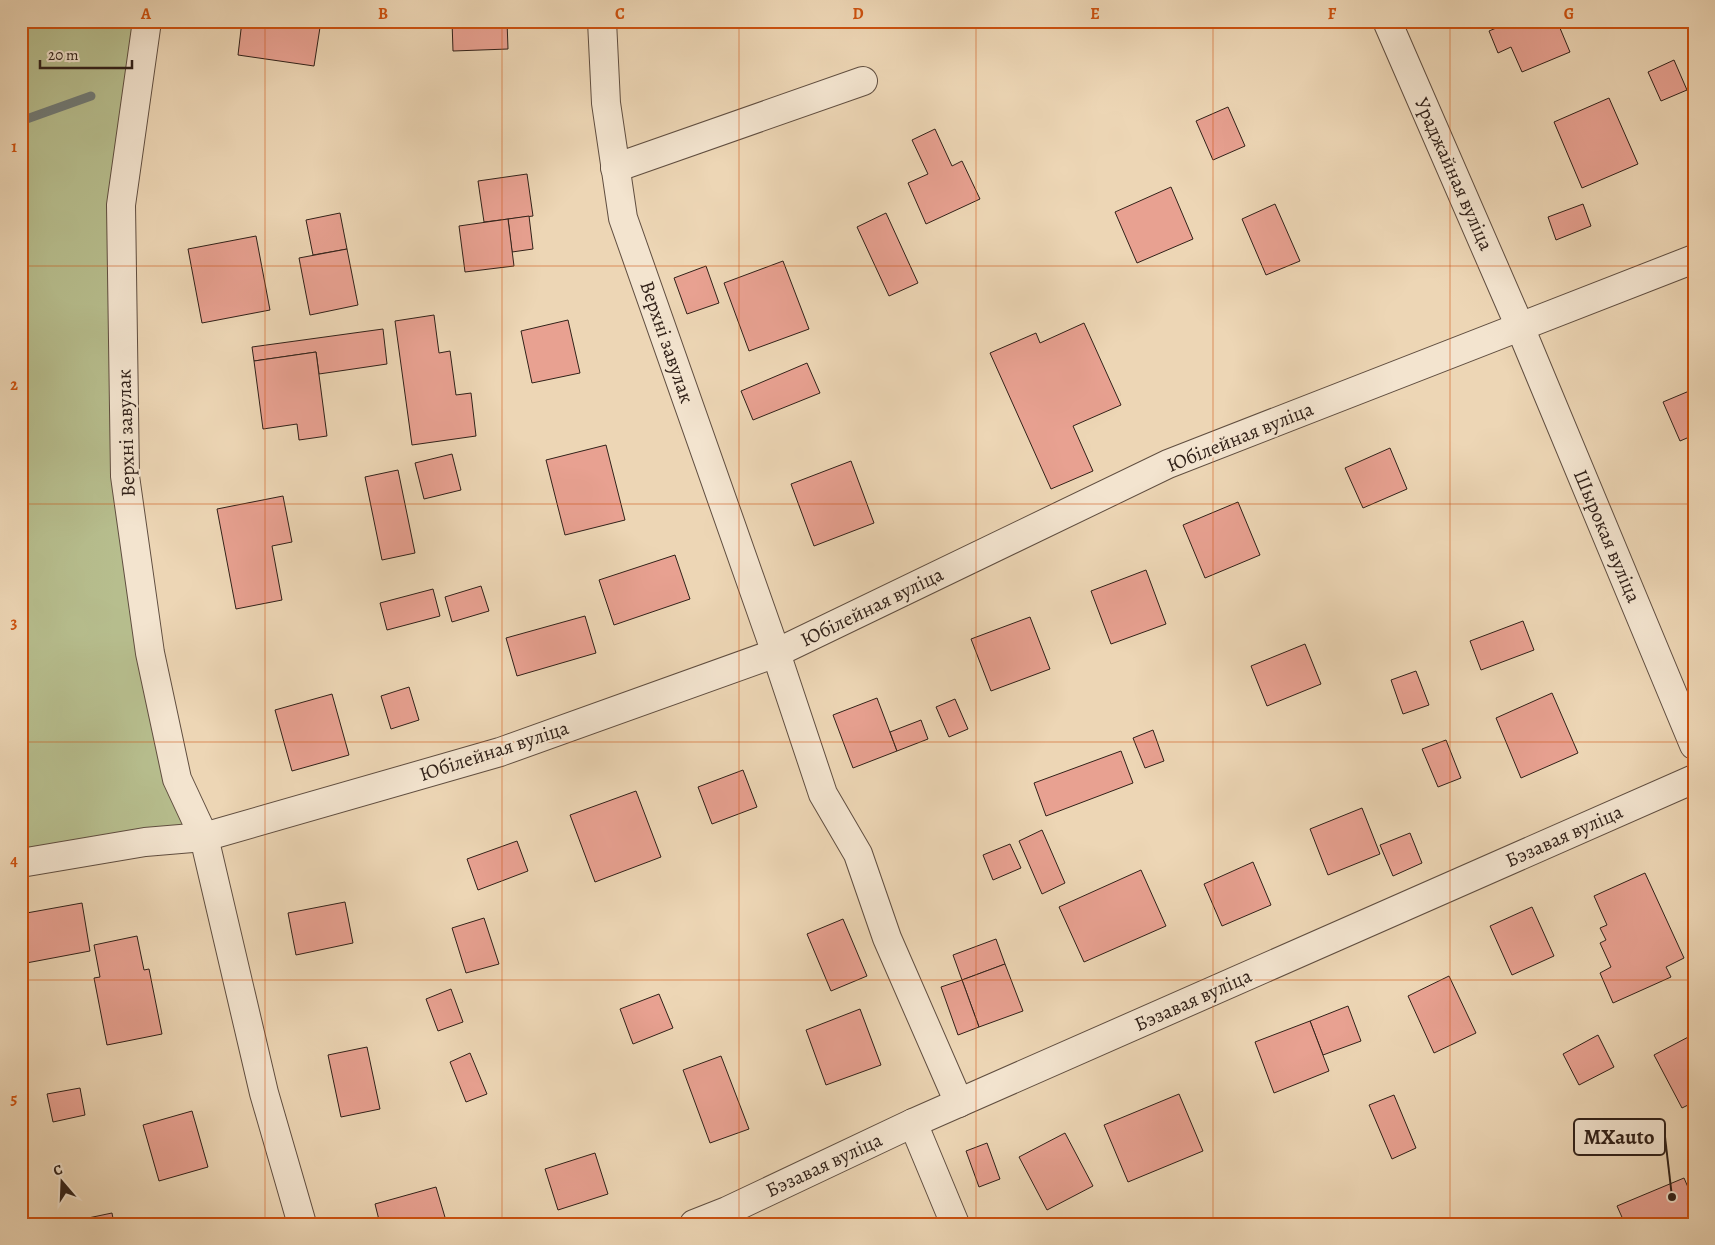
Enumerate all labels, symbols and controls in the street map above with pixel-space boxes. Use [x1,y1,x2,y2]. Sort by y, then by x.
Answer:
text: A [140,3,152,25]
text: B [378,3,388,25]
text: C [615,3,625,25]
text: D [852,3,864,25]
text: E [1090,3,1100,25]
text: F [1328,3,1337,25]
text: G [1564,3,1574,25]
scale bar [40,38,132,70]
text: 20 m [48,45,79,65]
street label: Ураджайная вуліца [1408,93,1500,256]
text: 1 [11,136,17,158]
street label: Верхні завулак [633,277,701,407]
street label: Верхні завулак [110,369,142,497]
text: 2 [10,374,18,396]
street label: Юбілейная вуліца [1163,395,1318,479]
street label: Шырокая вуліца [1567,465,1648,608]
street label: Юбілейная вуліца [796,560,949,653]
text: 3 [11,612,18,634]
street label: Юбілейная вуліца [416,714,573,788]
street label: Бэзавая вуліца [1501,798,1628,874]
text: 4 [10,850,18,872]
street label: Бэзавая вуліца [1130,962,1257,1038]
text: 5 [11,1088,18,1110]
callout: MXauto [1574,1119,1665,1155]
text: MXauto [1583,1123,1655,1151]
street label: Бэзавая вуліца [761,1126,887,1204]
north arrow [38,1158,88,1208]
text: С [51,1160,65,1181]

